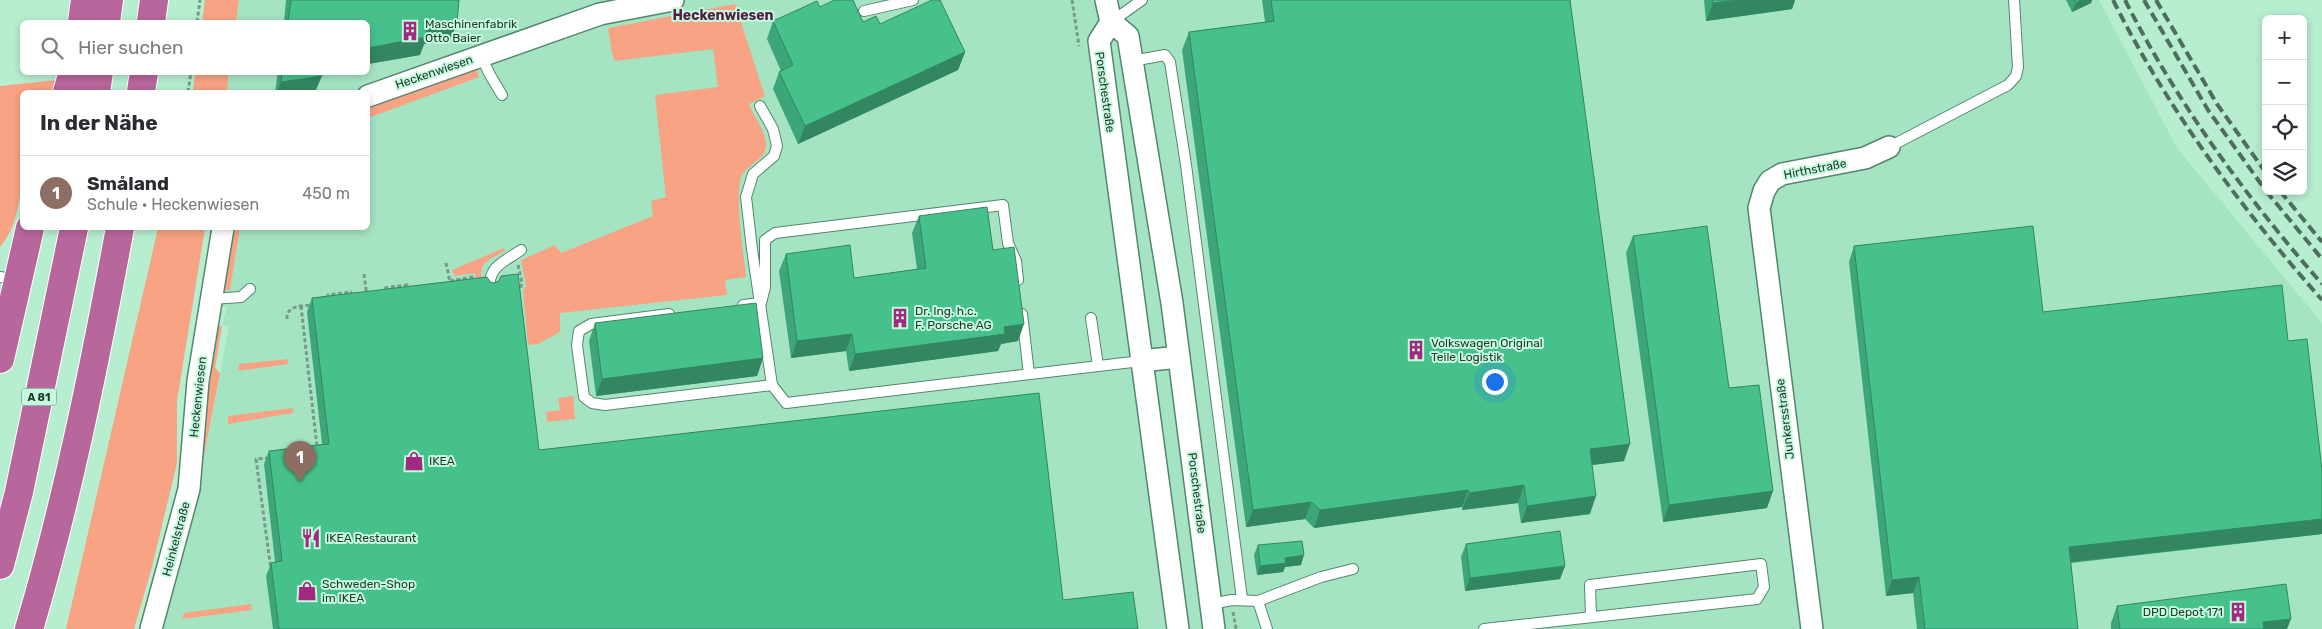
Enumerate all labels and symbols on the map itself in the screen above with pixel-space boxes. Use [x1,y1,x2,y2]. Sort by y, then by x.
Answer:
district label: Heckenwiesen [672,7,774,24]
place label: Maschinenfabrik Otto Baier [425,17,518,45]
building icon: Maschinenfabrik Otto Baier [399,20,421,42]
street label: Porschestraße [1092,51,1118,134]
street label: Heckenwiesen [393,52,475,92]
street label: Hirthstraße [1782,156,1848,182]
place label: Dr. Ing. h.c. F. Porsche AG [915,304,992,332]
building icon: Dr. Ing. h.c. F. Porsche AG [889,307,911,329]
place label: Volkswagen Original Teile Logistik [1431,336,1543,364]
building icon: Volkswagen Original Teile Logistik [1405,339,1427,361]
street label: Heckenwiesen [187,356,209,438]
your location [1482,369,1508,395]
street label: Junkersstraße [1773,378,1797,460]
road number: A 81 [22,388,56,406]
pin: 1 [284,441,316,482]
shop icon: IKEA [403,450,425,472]
street label: Porschestraße [1185,452,1209,535]
place label: IKEA [429,454,455,468]
street label: Heinkelstraße [159,500,193,578]
restaurant icon: IKEA Restaurant [300,527,322,549]
place label: IKEA Restaurant [326,531,417,545]
place label: Schweden-Shop im IKEA [322,577,415,605]
shop icon: Schweden-Shop im IKEA [296,580,318,602]
building icon: DPD Depot 171 [2227,601,2249,623]
place label: DPD Depot 171 [2143,605,2223,619]

